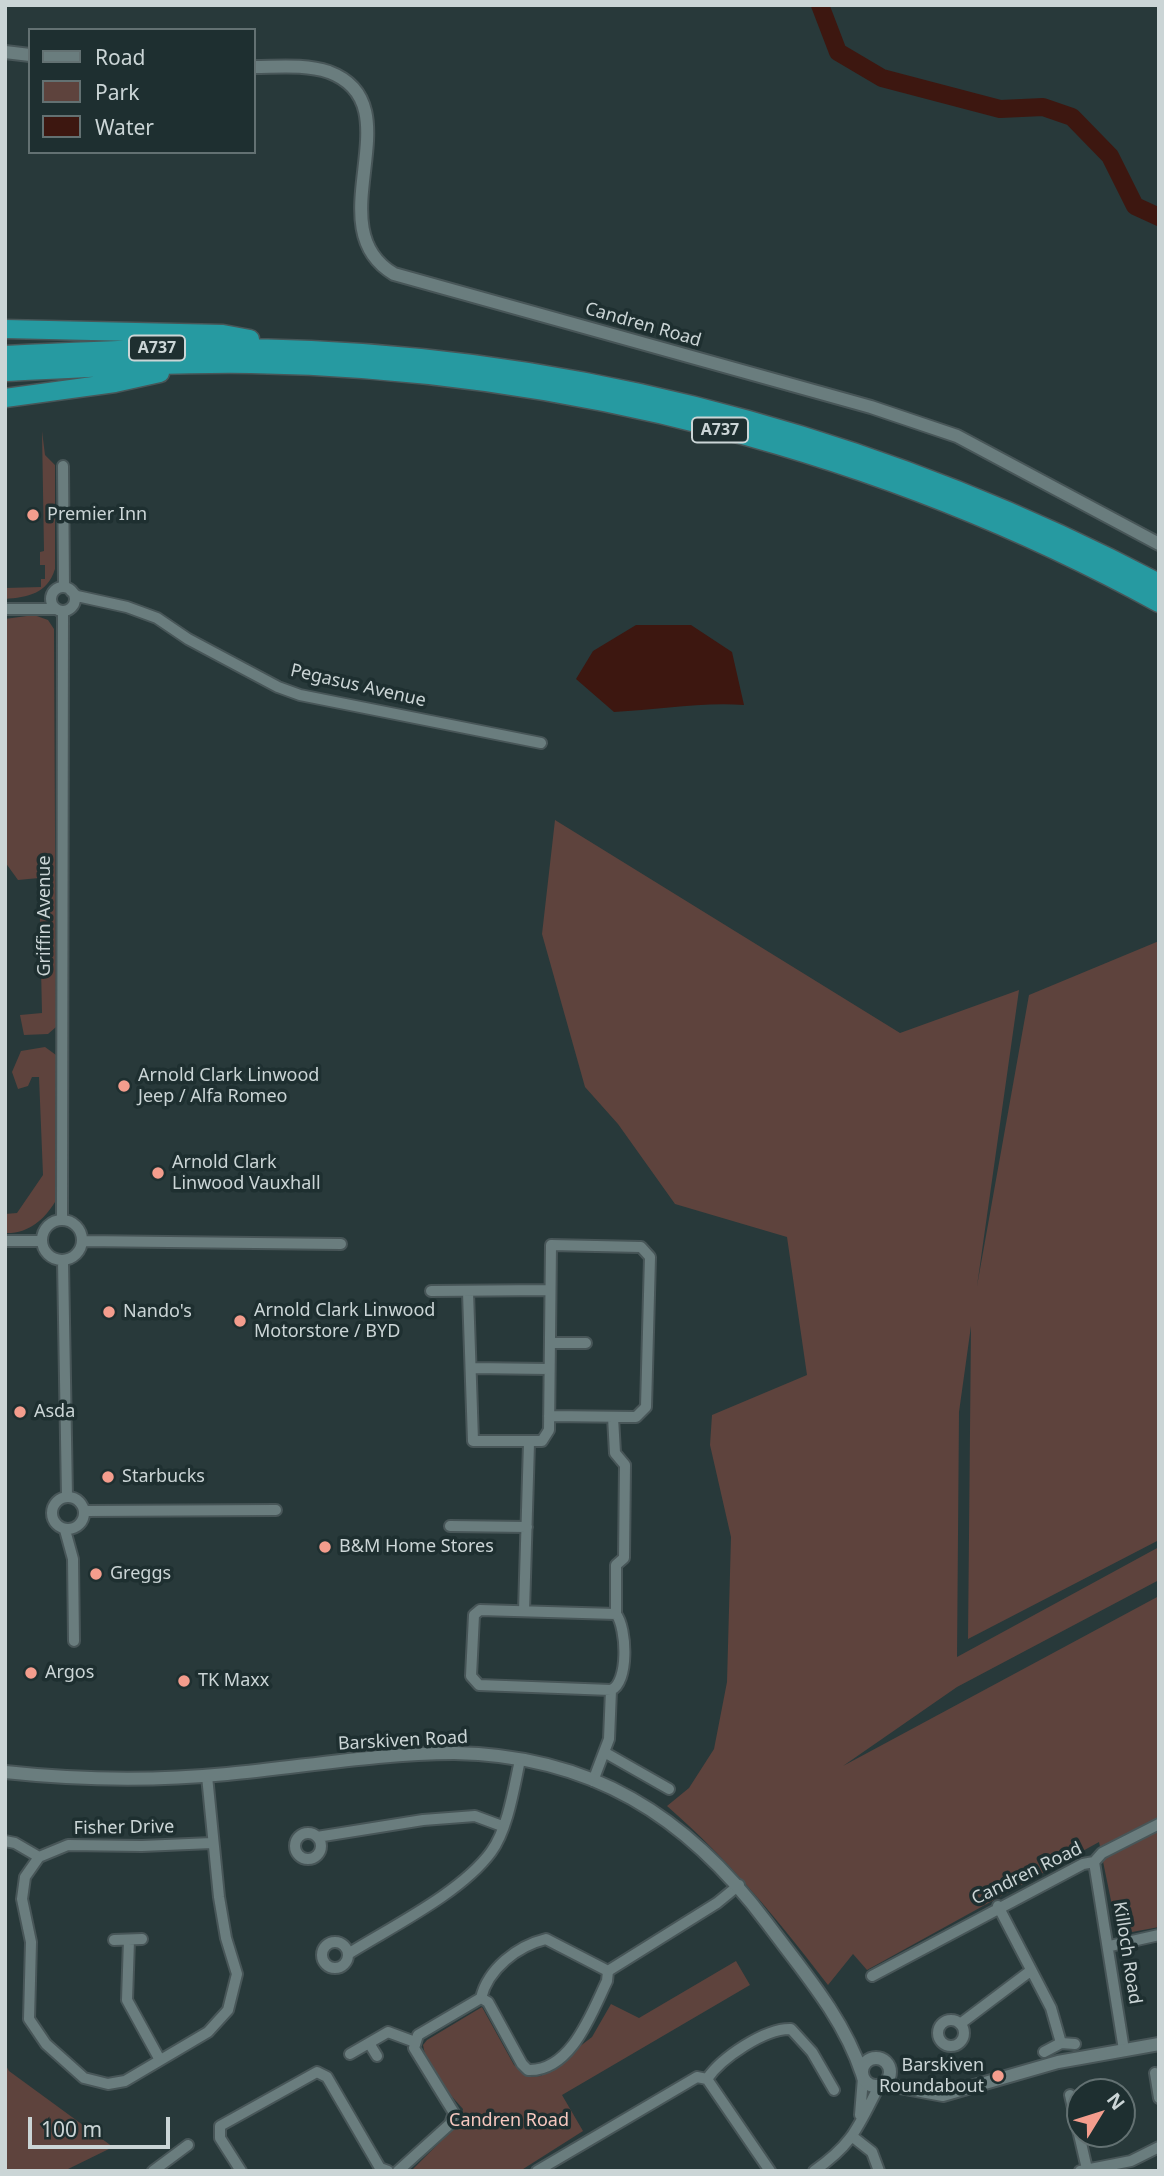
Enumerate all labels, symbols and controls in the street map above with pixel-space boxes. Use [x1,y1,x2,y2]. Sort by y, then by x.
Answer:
legend [28,28,256,154]
text: Road [95,43,145,71]
text: Park [95,78,139,106]
text: Water [95,113,154,141]
street label: Candren Road [582,298,704,352]
road number: A737 [129,336,185,360]
road number: A737 [692,418,748,442]
place label: Premier Inn [47,504,147,526]
marker: Premier Inn [25,507,41,523]
street label: Pegasus Avenue [288,660,428,712]
street label: Griffin Avenue [34,855,56,977]
place label: Arnold Clark Linwood Jeep / Alfa Romeo [138,1065,319,1108]
marker: Arnold Clark Linwood Jeep / Alfa Romeo [116,1078,132,1094]
place label: Arnold Clark Linwood Vauxhall [172,1152,321,1194]
marker: Arnold Clark Linwood Vauxhall [150,1165,166,1181]
place label: Arnold Clark Linwood Motorstore / BYD [254,1300,435,1342]
place label: Nando's [123,1301,192,1323]
marker: Nando's [101,1304,117,1320]
marker: Arnold Clark Linwood Motorstore / BYD [232,1313,248,1329]
place label: Asda [34,1401,75,1423]
marker: Asda [12,1404,28,1420]
place label: Starbucks [122,1466,205,1488]
marker: Starbucks [100,1469,116,1485]
place label: B&M Home Stores [339,1536,494,1558]
marker: B&M Home Stores [317,1539,333,1555]
place label: Greggs [110,1563,171,1585]
marker: Greggs [88,1566,104,1582]
place label: Argos [45,1662,94,1684]
marker: Argos [23,1665,39,1681]
place label: TK Maxx [198,1670,269,1692]
marker: TK Maxx [176,1673,192,1689]
street label: Barskiven Road [337,1727,469,1755]
street label: Fisher Drive [74,1816,174,1840]
street label: Candren Road [968,1838,1086,1910]
street label: Killoch Road [1108,1900,1146,2006]
place label: Barskiven Roundabout [879,2055,984,2098]
marker: Barskiven Roundabout [990,2068,1006,2084]
north arrow [1066,2078,1136,2148]
text: N [1101,2087,1131,2115]
scale bar [32,2102,173,2146]
park label: Candren Road [449,2110,569,2132]
text: 100 m [41,2115,102,2143]

